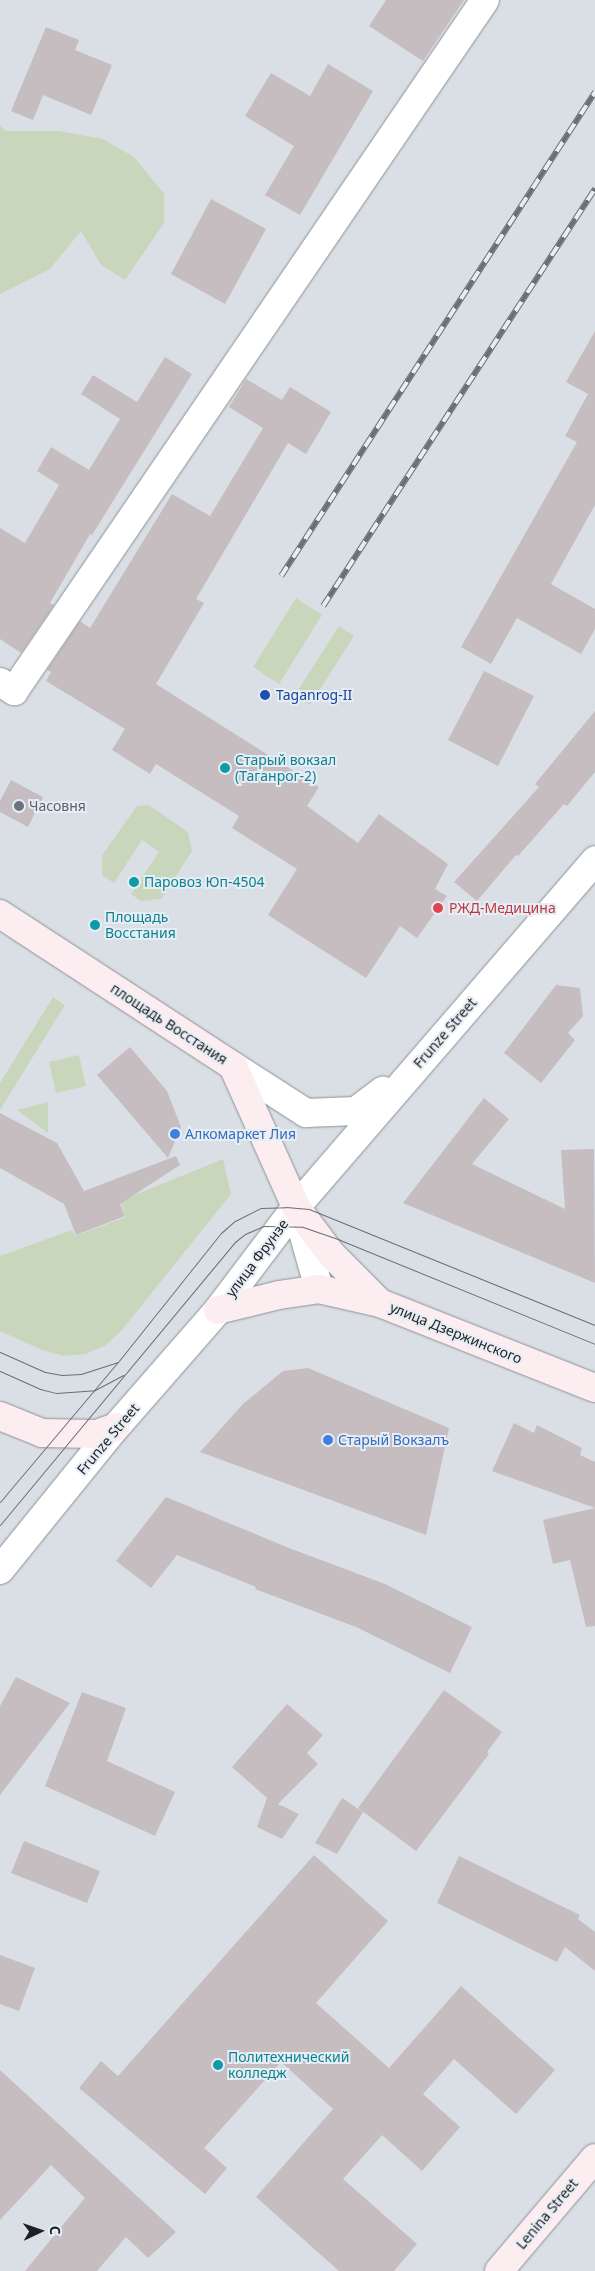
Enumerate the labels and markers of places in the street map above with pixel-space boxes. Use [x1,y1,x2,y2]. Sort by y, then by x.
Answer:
place label: Taganrog-II [276,687,352,703]
marker: Taganrog-II [258,688,272,702]
place label: Старый вокзал (Таганрог-2) [235,752,336,784]
marker: Старый вокзал (Таганрог-2) [219,762,231,774]
place label: Часовня [29,798,86,814]
marker: Часовня [13,800,25,812]
place label: Паровоз Юп-4504 [144,874,265,890]
marker: Паровоз Юп-4504 [128,876,140,888]
place label: РЖД-Медицина [449,900,556,916]
marker: РЖД-Медицина [431,901,445,915]
place label: Площадь Восстания [105,909,176,942]
marker: Площадь Восстания [89,919,101,931]
place label: Алкомаркет Лия [185,1126,296,1142]
marker: Алкомаркет Лия [169,1128,181,1140]
place label: Старый Вокзалъ [338,1432,449,1448]
marker: Старый Вокзалъ [322,1434,334,1446]
place label: Политехнический колледж [228,2049,349,2082]
marker: Политехнический колледж [212,2059,224,2071]

